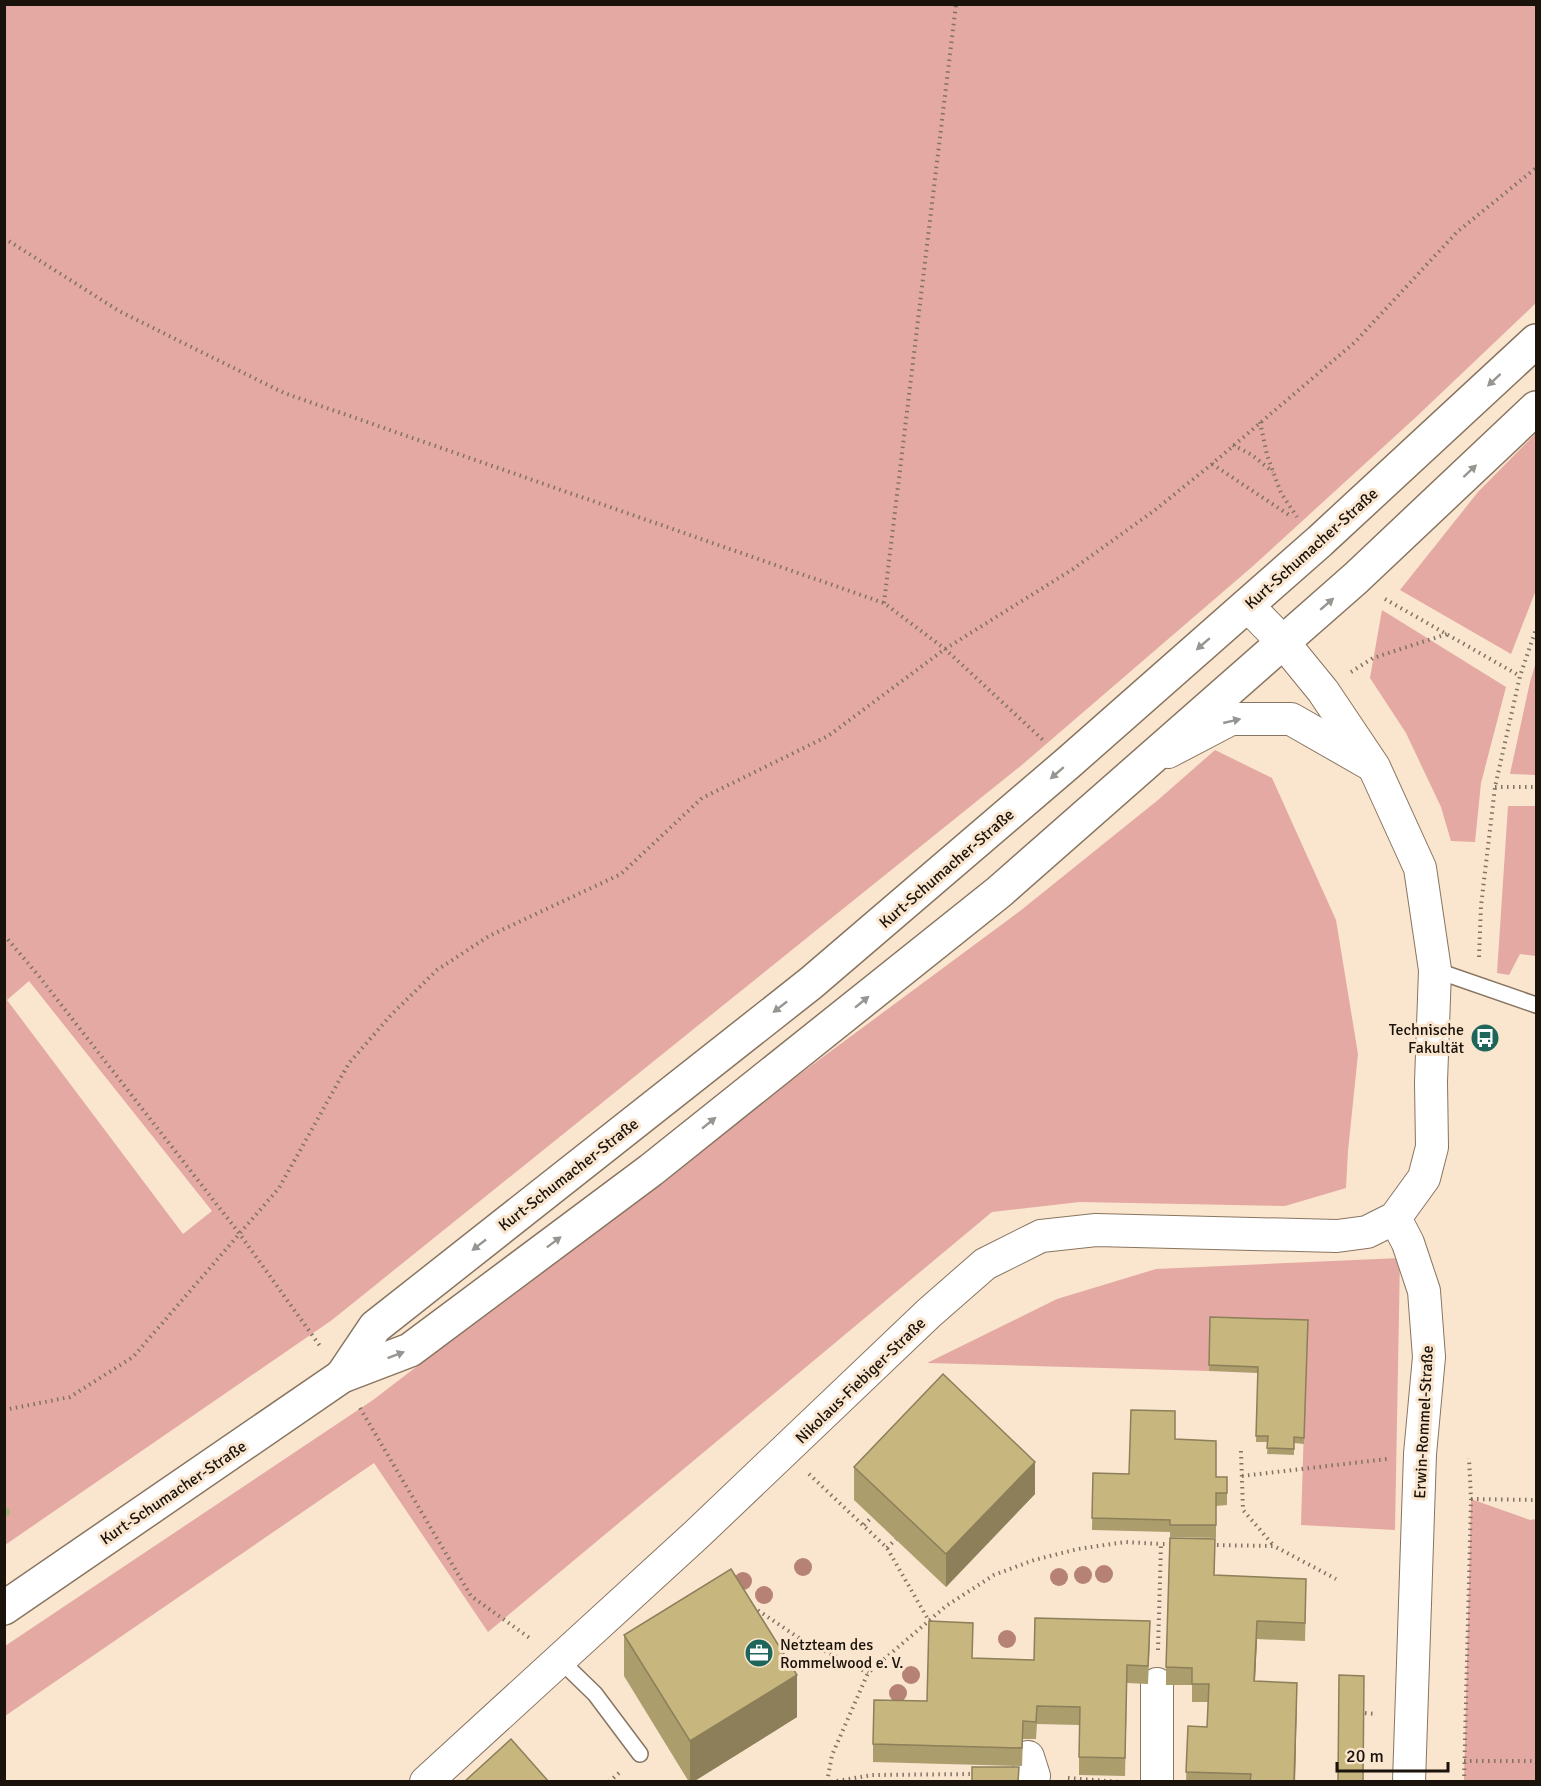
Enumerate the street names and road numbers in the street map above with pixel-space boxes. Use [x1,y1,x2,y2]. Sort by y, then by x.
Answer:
street label: Kurt-Schumacher-Straße [1241,484,1382,614]
street label: Kurt-Schumacher-Straße [875,805,1018,933]
street label: Kurt-Schumacher-Straße [495,1114,643,1236]
street label: Nikolaus-Fiebiger-Straße [791,1313,930,1448]
street label: Erwin-Rommel-Straße [1410,1345,1438,1499]
street label: Kurt-Schumacher-Straße [97,1436,251,1549]

